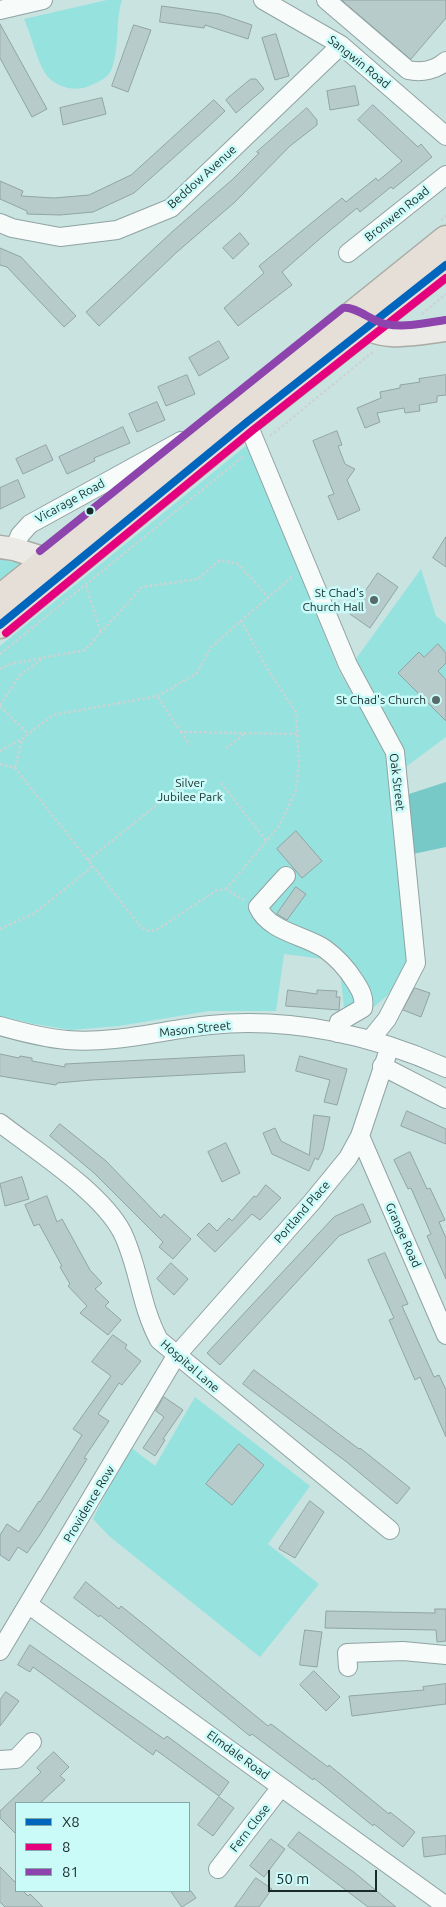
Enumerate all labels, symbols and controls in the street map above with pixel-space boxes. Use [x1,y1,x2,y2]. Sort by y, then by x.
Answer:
street label: Sangwin Road [325,33,393,91]
street label: Beddow Avenue [165,142,239,212]
street label: Bronwen Road [362,183,432,245]
street label: Vicarage Road [33,476,107,526]
unlabelled marker [85,506,95,516]
place label: St Chad's Church Hall [302,586,364,614]
marker: St Chad's Church Hall [368,594,380,606]
place label: St Chad's Church [336,693,426,707]
marker: St Chad's Church [430,694,442,706]
street label: Oak Street [386,752,408,812]
park label: Silver Jubilee Park [157,776,223,804]
street label: Mason Street [158,1018,232,1040]
street label: Portland Place [271,1178,333,1246]
street label: Grange Road [382,1200,424,1270]
street label: Hospital Lane [158,1337,222,1395]
street label: Providence Row [61,1463,117,1545]
street label: Elmdale Road [204,1728,272,1782]
street label: Fern Close [227,1801,273,1855]
legend [15,1802,190,1892]
text: X8 [62,1813,80,1830]
text: 8 [62,1838,70,1855]
scale bar [271,1860,380,1892]
text: 81 [62,1863,79,1880]
text: 50 m [276,1870,309,1887]

